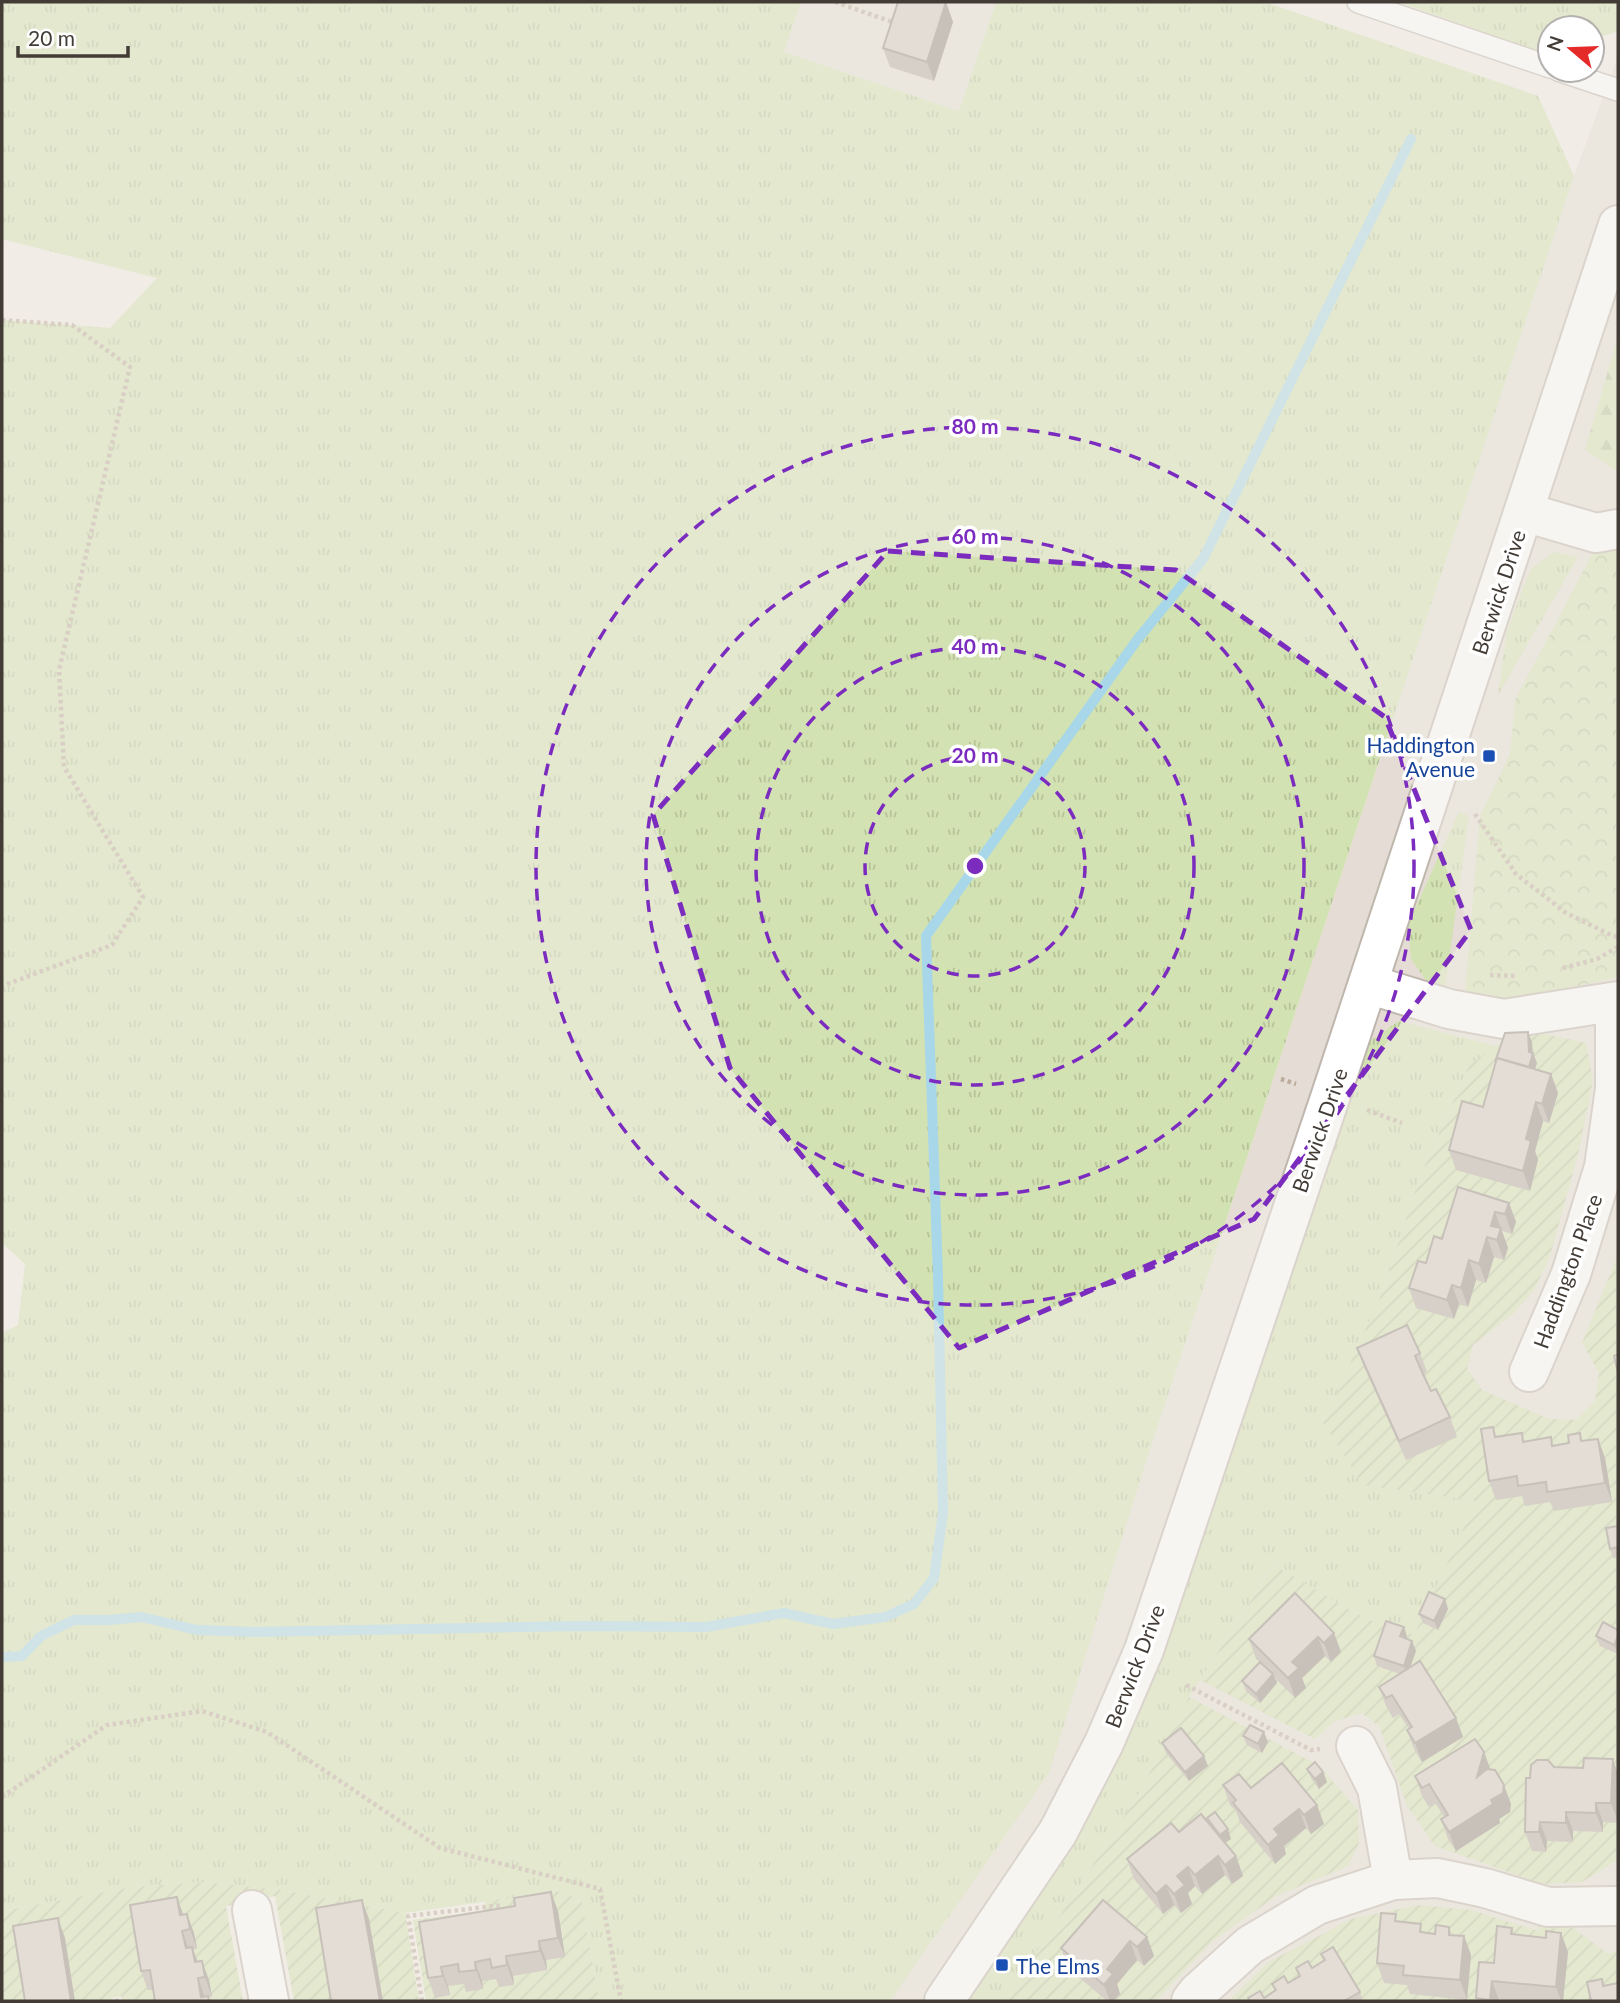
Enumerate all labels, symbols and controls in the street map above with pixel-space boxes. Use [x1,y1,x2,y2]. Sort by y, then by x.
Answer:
scale bar [18,14,128,58]
north arrow [1536,14,1606,84]
text: 20 m [28,25,75,50]
text: N [1541,33,1568,54]
text: 80 m [951,413,999,438]
text: 60 m [951,523,999,548]
street label: Berwick Drive [1466,526,1530,658]
text: 40 m [951,633,999,658]
place label: Haddington Avenue [1367,732,1475,781]
text: 20 m [951,742,999,767]
marker: Haddington Avenue [1481,748,1497,764]
centre of rings [963,854,987,878]
street label: Berwick Drive [1286,1065,1352,1195]
street label: Haddington Place [1527,1190,1607,1352]
street label: Berwick Drive [1099,1601,1169,1731]
place label: The Elms [1016,1953,1100,1978]
marker: The Elms [994,1957,1010,1973]

